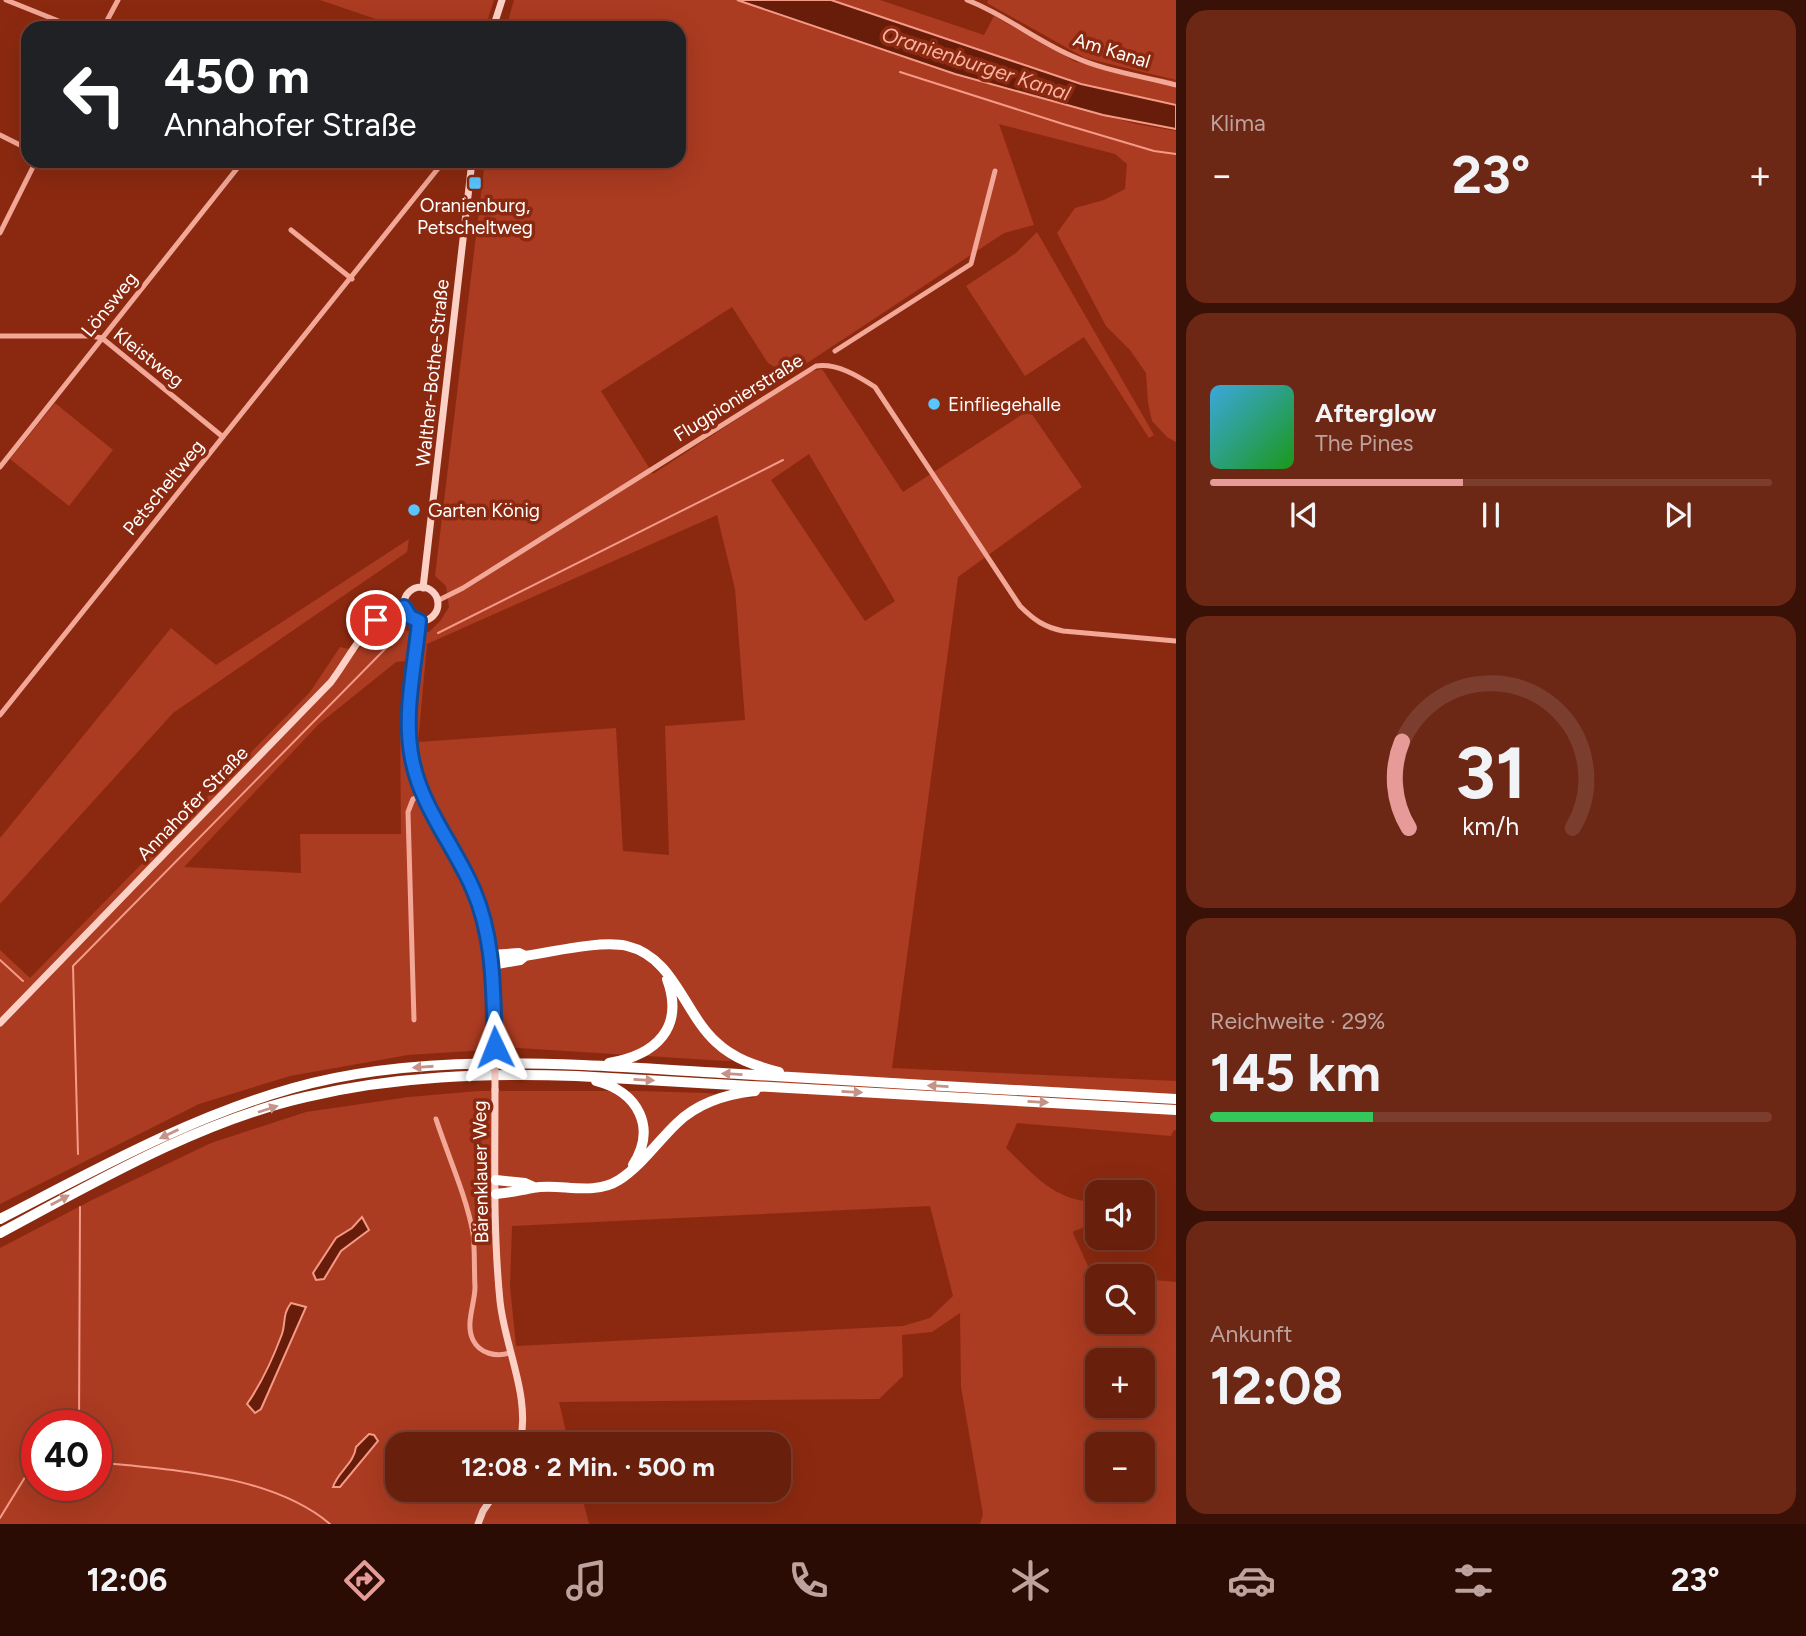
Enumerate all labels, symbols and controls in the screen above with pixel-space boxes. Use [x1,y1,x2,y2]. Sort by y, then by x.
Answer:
water label: Oranienburger Kanal [879,21,1074,106]
street label: Am Kanal [1071,28,1153,73]
text: 450 m [164,46,310,105]
icon: left [49,49,140,140]
text: Annahofer Straße [164,106,416,144]
text: Klima [1210,109,1266,137]
text: 23° [1452,144,1530,206]
text: − [1210,152,1234,198]
text: + [1748,152,1772,198]
marker: Oranienburg, Petscheltweg [467,175,483,191]
place label: Oranienburg, Petscheltweg [417,194,533,239]
street label: Lönsweg [76,267,142,341]
street label: Walther-Bothe-Straße [411,278,454,468]
street label: Kleistweg [109,323,188,392]
street label: Flugpionierstraße [669,348,807,446]
place label: Einfliegehalle [948,393,1061,416]
marker: Einfliegehalle [926,396,942,412]
text: Afterglow [1315,397,1437,429]
text: The Pines [1315,429,1414,457]
street label: Petscheltweg [118,435,209,540]
icon: previous [1285,496,1323,534]
icon: pause [1472,496,1510,534]
icon: next [1659,496,1697,534]
place label: Garten König [428,499,540,522]
marker: Garten König [406,502,422,518]
pin [346,590,406,650]
icon: arrive [357,601,395,639]
text: 31 [1455,729,1527,816]
street label: Annahofer Straße [132,741,253,865]
text: km/h [1462,811,1520,841]
text: Reichweite · 29% [1210,1007,1385,1035]
position arrow [458,1010,532,1084]
text: 145 km [1210,1042,1381,1104]
one-way arrow [412,1062,434,1073]
one-way arrow [720,1068,742,1079]
one-way arrow [633,1074,655,1085]
one-way arrow [927,1080,949,1091]
one-way arrow [841,1086,863,1097]
one-way arrow [1028,1097,1050,1108]
street label: Bärenklauer Weg [468,1100,493,1244]
one-way arrow [257,1103,278,1113]
one-way arrow [159,1129,179,1140]
map controls [1085,1180,1155,1502]
button: sound [1085,1180,1155,1250]
one-way arrow [50,1195,70,1206]
button: search [1085,1264,1155,1334]
text: Ankunft [1210,1320,1292,1348]
button: + [1085,1348,1155,1418]
text: 12:08 [1210,1355,1343,1417]
speed limit sign: 40 [21,1410,112,1501]
button: − [1085,1432,1155,1502]
text: 12:08 · 2 Min. · 500 m [461,1451,715,1483]
icon: directions [340,1556,389,1605]
icon: music [562,1556,611,1605]
icon: phone [784,1556,833,1605]
icon: climate [1006,1556,1055,1605]
icon: car [1227,1556,1276,1605]
icon: filters [1449,1556,1498,1605]
text: 12:06 [86,1561,167,1599]
text: 23° [1671,1561,1719,1599]

